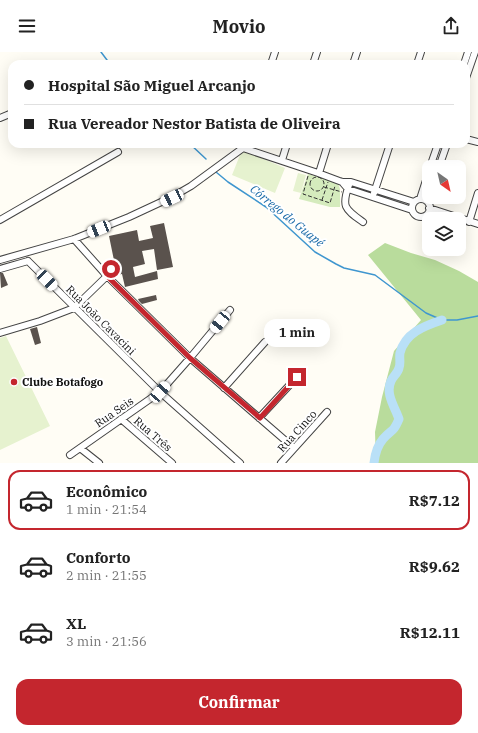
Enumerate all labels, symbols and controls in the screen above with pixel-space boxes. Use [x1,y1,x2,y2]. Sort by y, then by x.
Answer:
icon: menu [16,15,38,37]
text: Movio [213,15,266,38]
icon: share [440,15,462,37]
text: Hospital São Miguel Arcanjo [48,76,255,95]
text: Rua Vereador Nestor Batista de Oliveira [48,114,341,133]
north arrow [422,160,466,204]
map controls [422,160,466,256]
water label: Córrego do Guapé [247,181,328,250]
car [159,187,185,209]
button: layers [422,212,466,256]
car [86,219,112,239]
route start [102,260,120,278]
car [34,267,60,293]
street label: Rua João Cavacini [63,282,139,358]
car [208,309,232,335]
callout: 1 min [264,319,330,347]
text: 1 min [279,324,315,341]
route end [288,368,306,386]
place label: Clube Botafogo [22,375,103,389]
marker: Clube Botafogo [9,377,19,387]
car [148,379,172,405]
street label: Rua Seis [92,394,136,430]
street label: Rua Cinco [274,407,320,455]
street label: Rua Três [131,414,175,454]
icon: car [18,482,54,518]
text: Econômico [66,482,147,501]
text: R$7.12 [409,491,460,510]
text: 1 min · 21:54 [66,501,147,518]
icon: car [18,548,54,584]
text: Conforto [66,548,131,567]
text: R$9.62 [409,557,460,576]
text: 2 min · 21:55 [66,567,147,584]
icon: car [18,614,54,650]
text: XL [66,614,86,633]
text: R$12.11 [400,623,460,642]
text: 3 min · 21:56 [66,633,147,650]
button: Confirmar [16,679,462,725]

